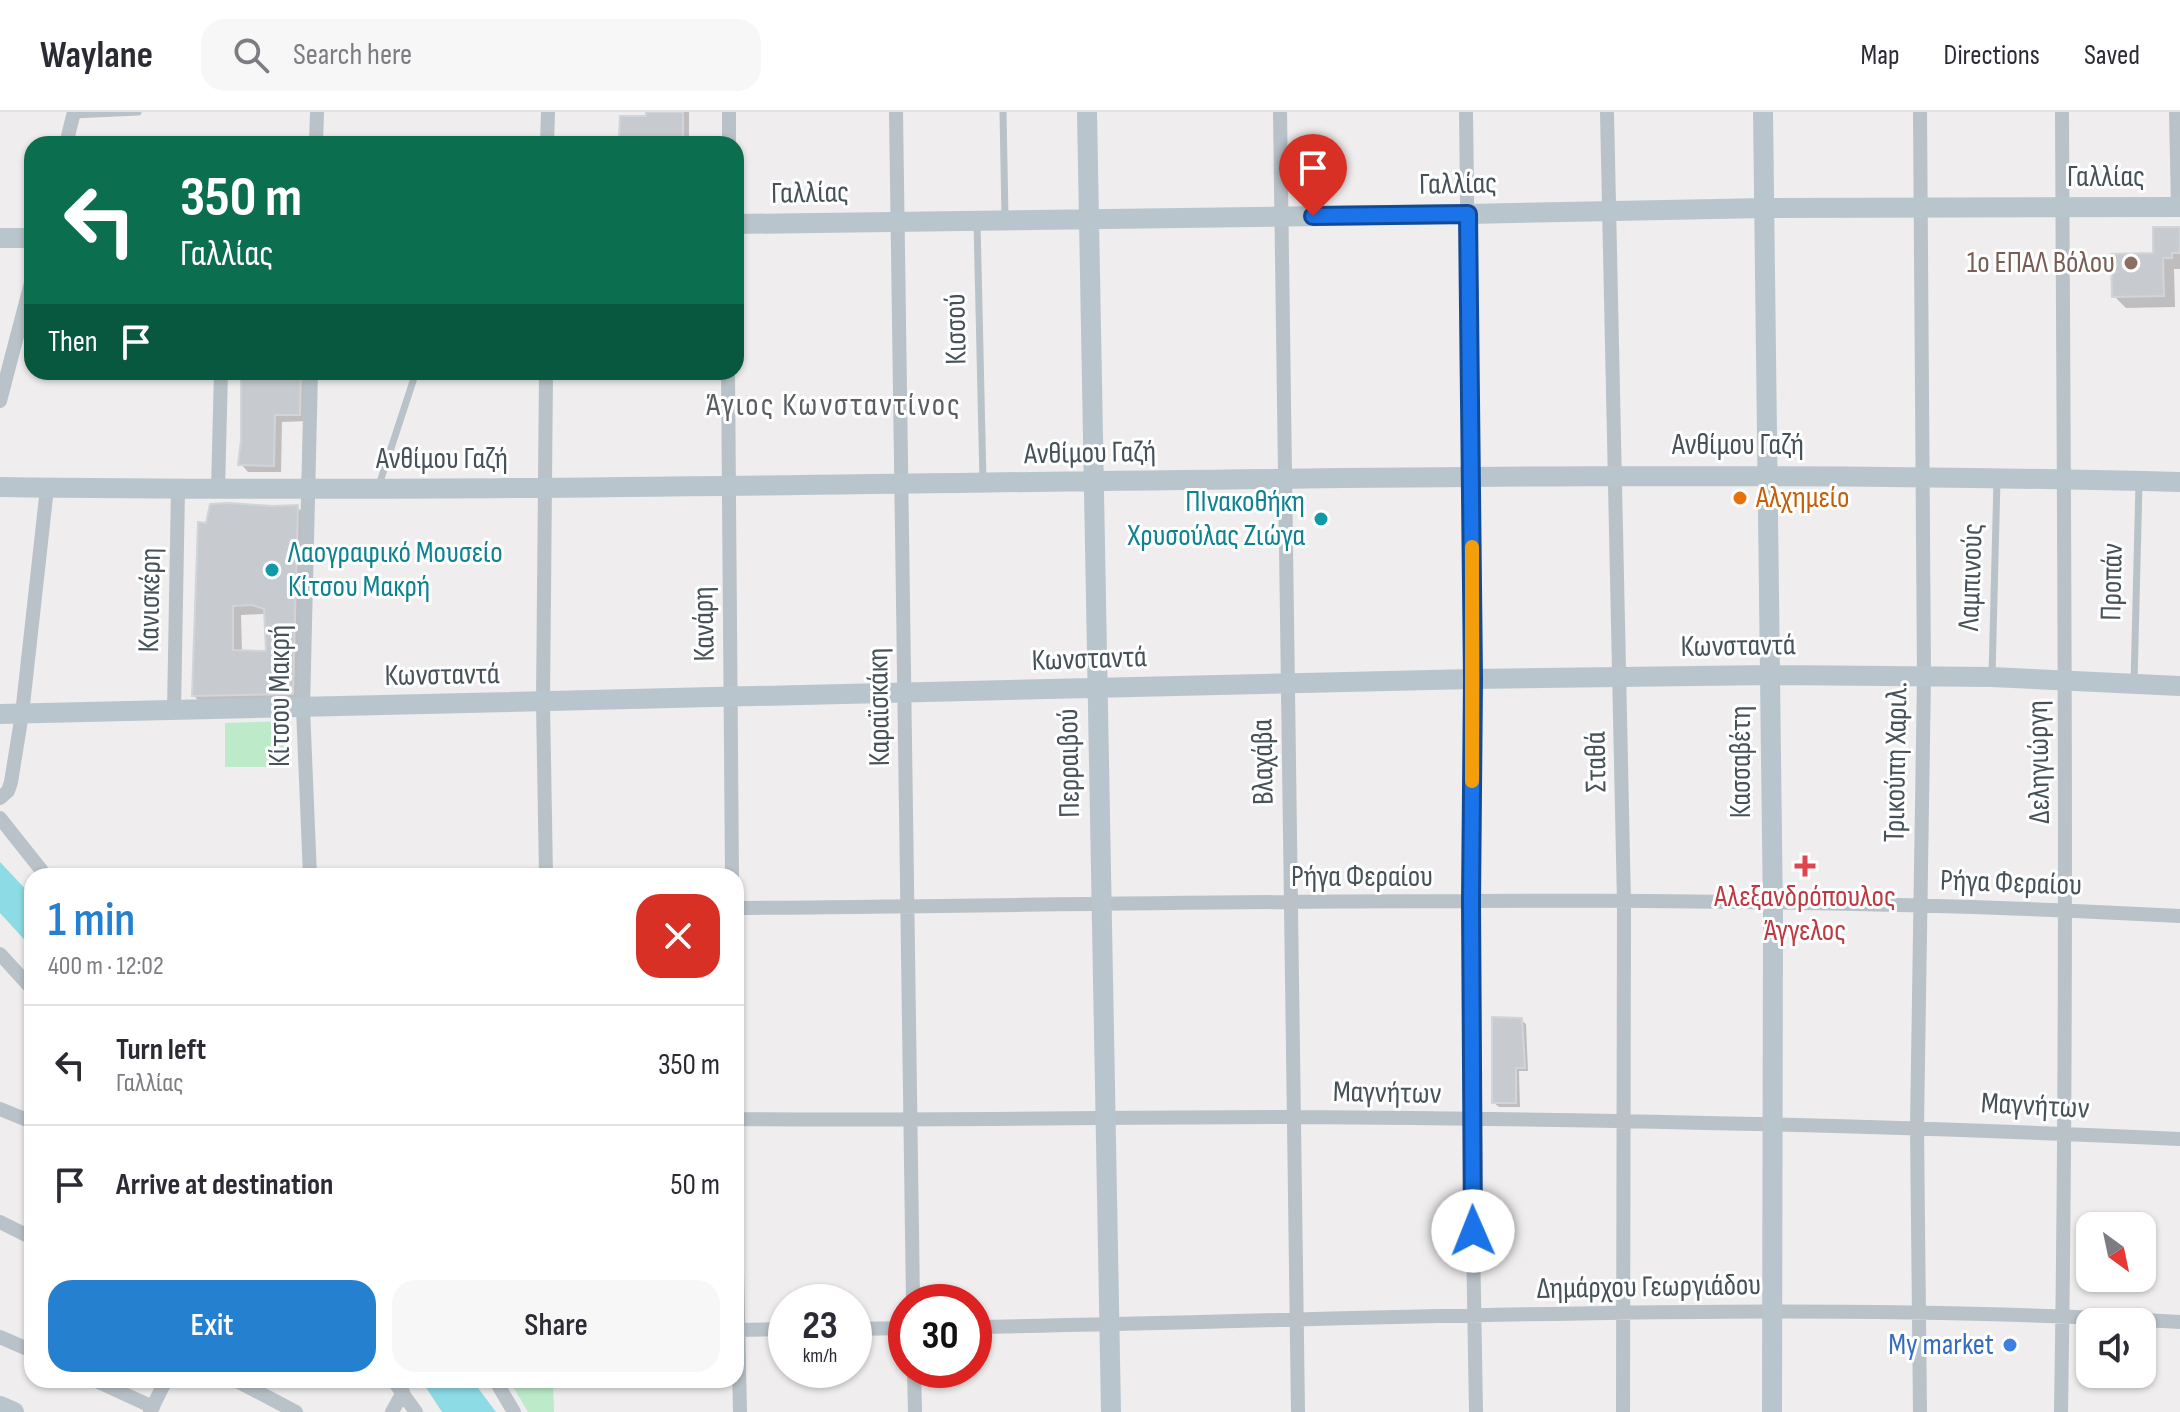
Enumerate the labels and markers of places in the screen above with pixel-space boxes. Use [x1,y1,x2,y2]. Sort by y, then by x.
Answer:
pin [1279,134,1347,216]
place label: 1o ΕΠΑΛ Βόλου [1967,245,2115,281]
marker: 1o ΕΠΑΛ Βόλου [2122,254,2140,272]
place label: Αλχημείο [1755,480,1849,516]
place label: ΠΙνακοθήκη Χρυσούλας Ζιώγα [1127,484,1305,554]
marker: Αλχημείο [1731,489,1749,507]
marker: ΠΙνακοθήκη Χρυσούλας Ζιώγα [1312,510,1330,528]
place label: Λαογραφικό Μουσείο Κίτσου Μακρή [287,535,503,605]
marker: Λαογραφικό Μουσείο Κίτσου Μακρή [263,561,281,579]
marker: Αλεξανδρόπουλος Άγγελος [1796,857,1814,875]
place label: Αλεξανδρόπουλος Άγγελος [1713,879,1896,949]
place label: My market [1888,1327,1994,1363]
marker: My market [2001,1336,2019,1354]

